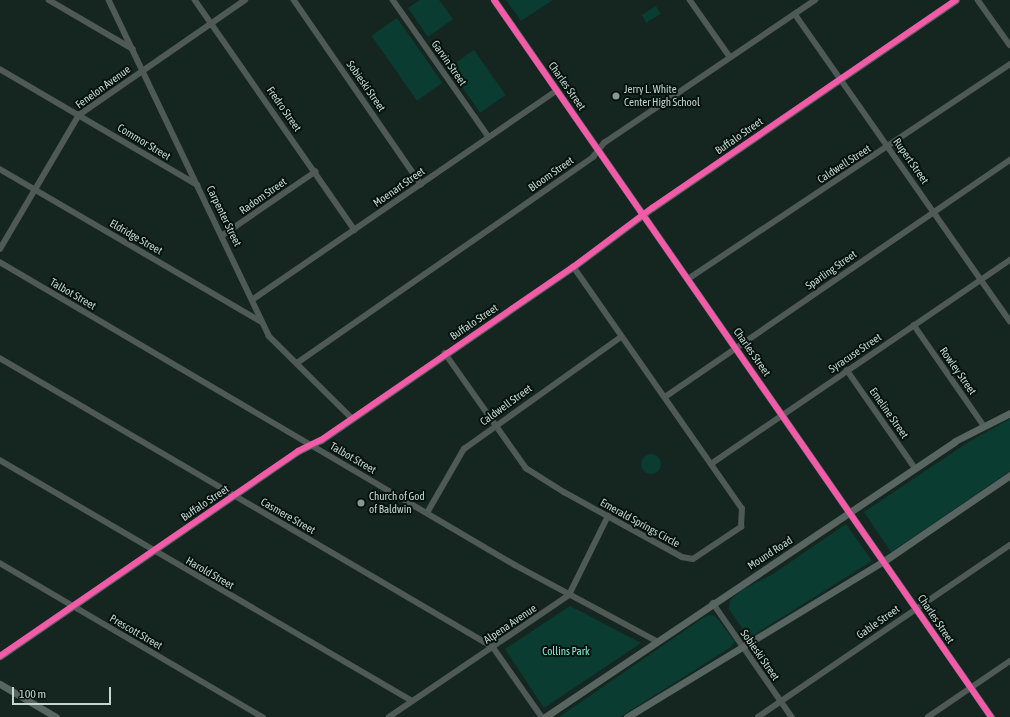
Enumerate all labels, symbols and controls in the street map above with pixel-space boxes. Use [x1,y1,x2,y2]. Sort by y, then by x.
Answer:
street label: Garvin Street [429,38,469,88]
street label: Sobieski Street [344,58,388,114]
street label: Charles Street [546,59,588,113]
street label: Fenelon Avenue [73,63,133,111]
place label: Jerry L. White Center High School [624,83,700,109]
street label: Fredro Street [264,84,304,134]
marker: Jerry L. White Center High School [611,91,621,101]
street label: Buffalo Street [713,115,765,157]
street label: Commor Street [115,121,173,163]
street label: Rupert Street [890,136,932,186]
street label: Caldwell Street [815,142,873,186]
street label: Bloom Street [526,154,576,194]
street label: Moenart Street [371,164,427,210]
street label: Radom Street [237,175,289,217]
street label: Carpenter Street [204,184,244,248]
street label: Eldridge Street [107,217,165,257]
street label: Sparling Street [803,248,859,292]
street label: Talbot Street [47,275,99,313]
street label: Buffalo Street [447,301,501,343]
street label: Charles Street [731,325,773,379]
street label: Syracuse Street [826,330,884,376]
street label: Rowley Street [937,345,979,397]
street label: Caldwell Street [477,382,535,428]
street label: Emeline Street [867,385,911,441]
street label: Talbot Street [327,439,379,477]
street label: Buffalo Street [178,482,232,524]
place label: Church of God of Baldwin [369,490,425,516]
street label: Casmere Street [258,495,318,537]
street label: Emerald Springs Circle [598,496,682,550]
marker: Church of God of Baldwin [356,498,366,508]
street label: Mound Road [745,534,795,572]
street label: Harold Street [183,554,237,592]
street label: Charles Street [915,592,957,646]
street label: Alpena Avenue [481,601,539,647]
street label: Gable Street [854,602,902,642]
street label: Prescott Street [107,612,165,652]
street label: Sobieski Street [738,627,782,683]
park label: Collins Park [542,644,590,658]
scale bar [14,679,113,705]
text: 100 m [19,687,46,701]

